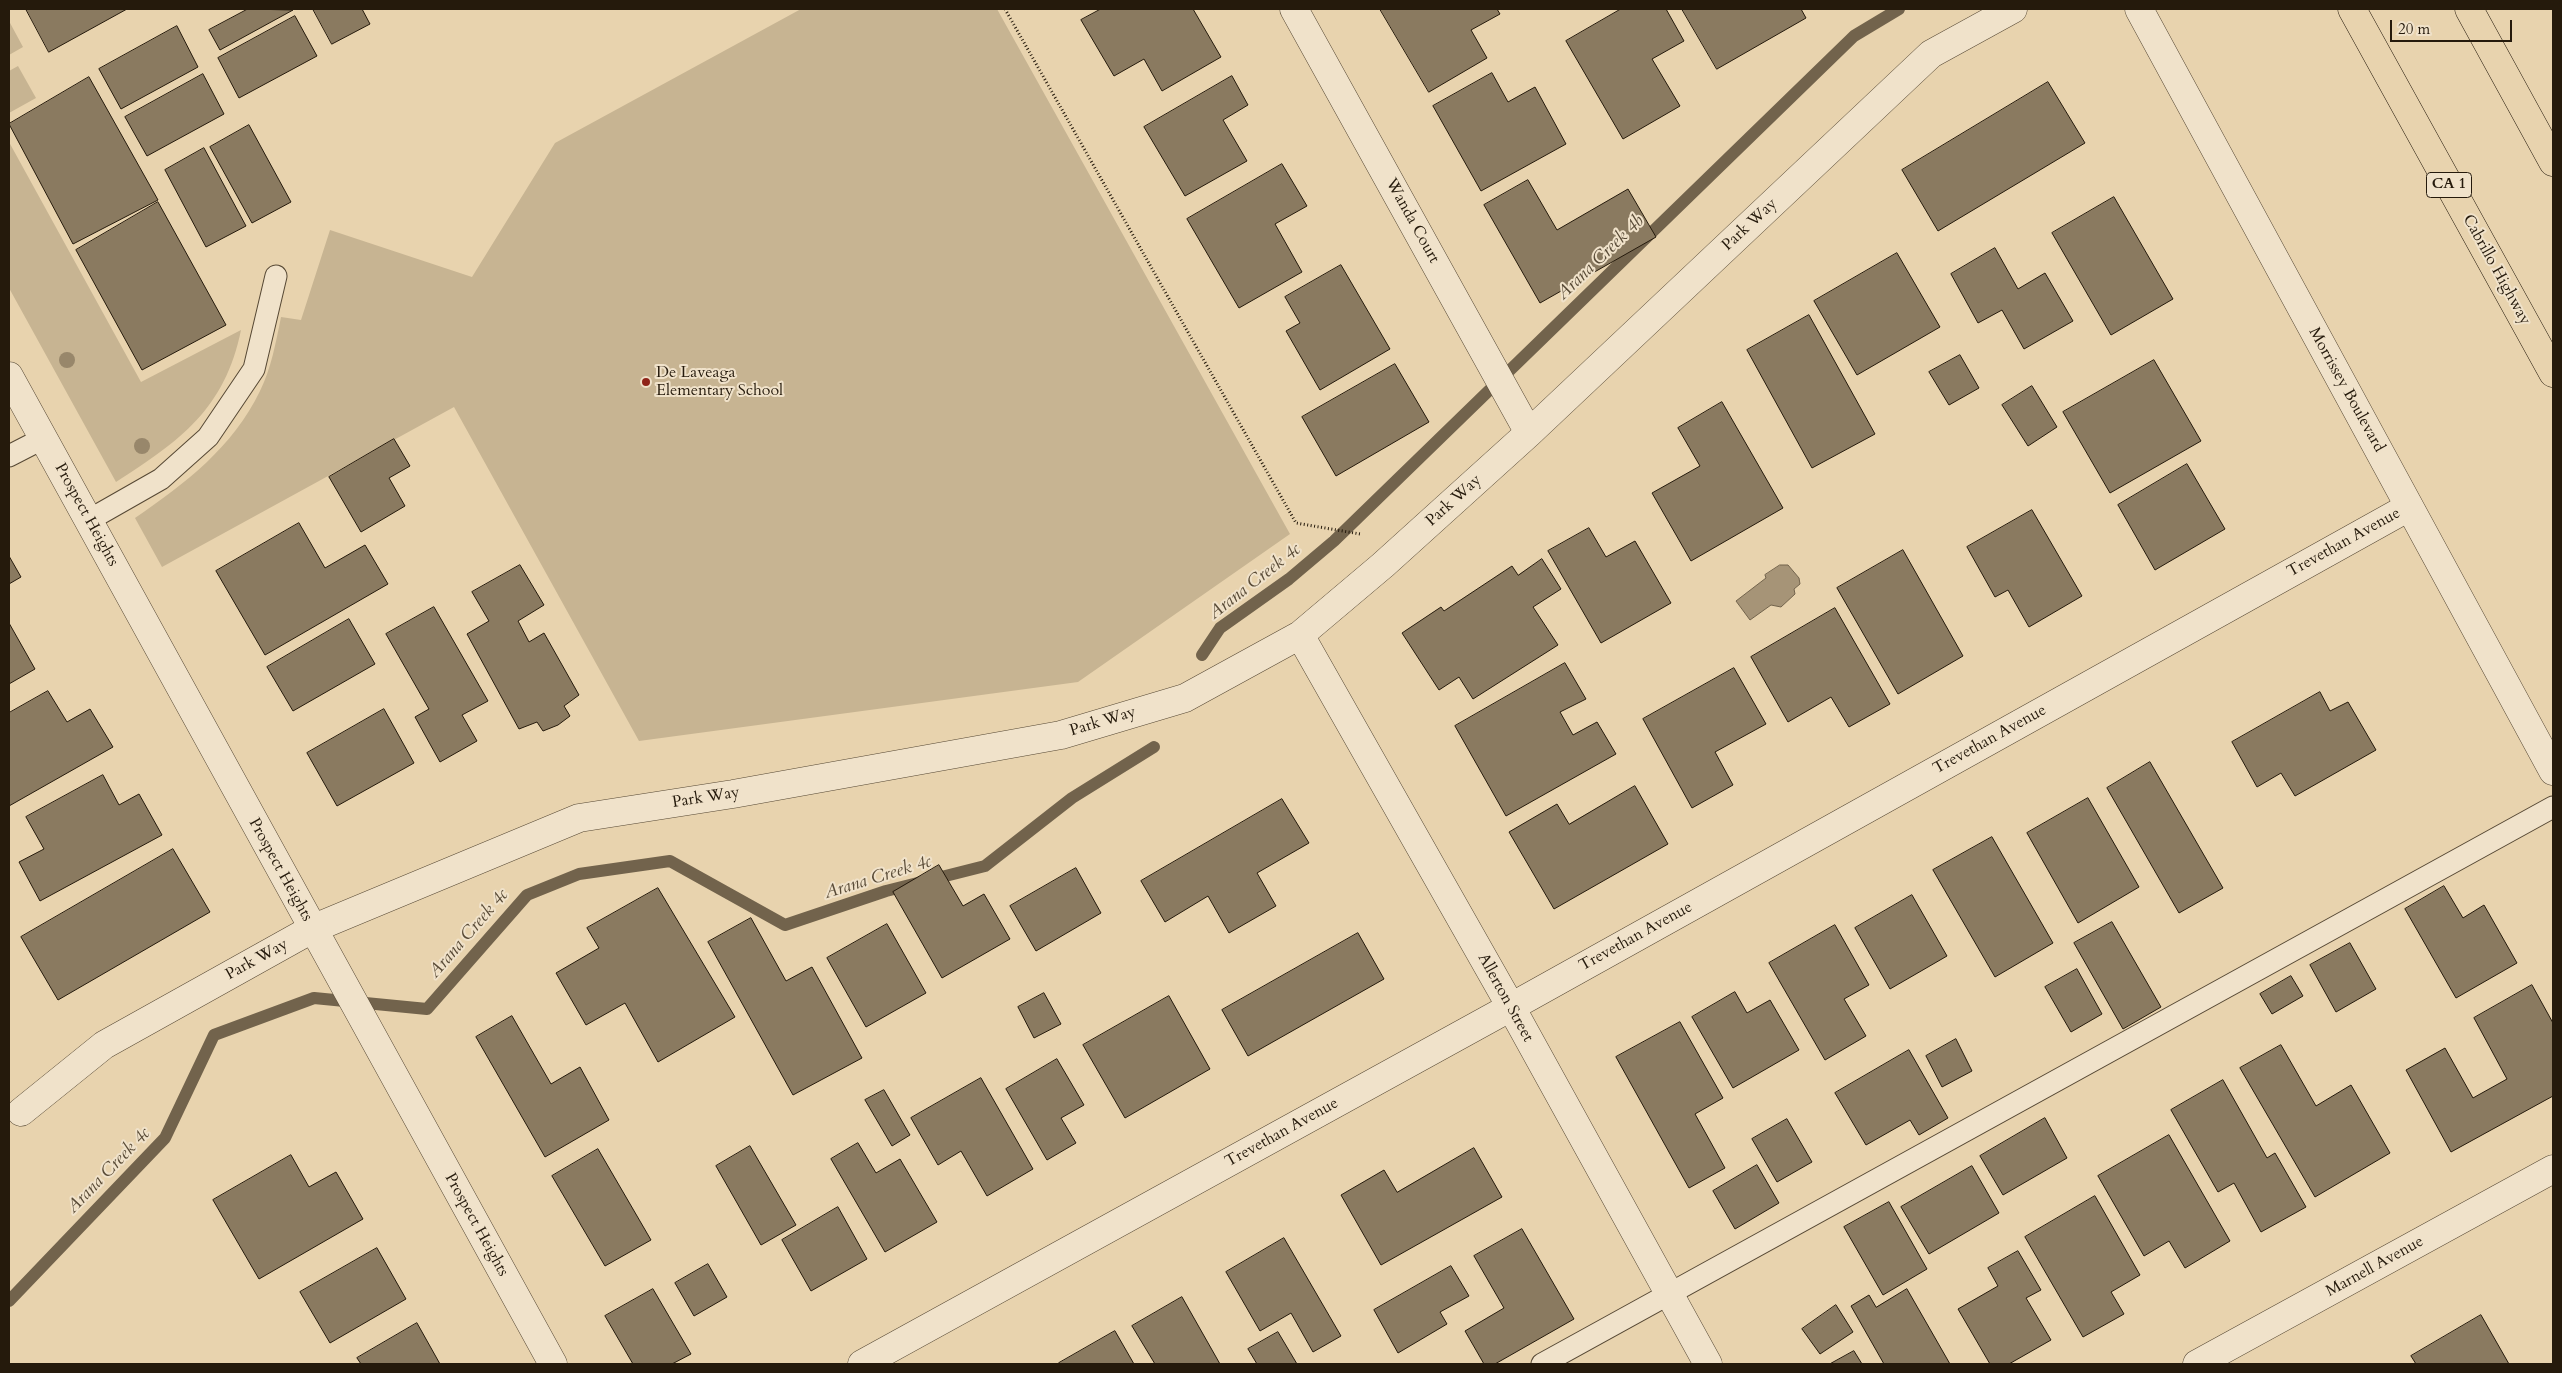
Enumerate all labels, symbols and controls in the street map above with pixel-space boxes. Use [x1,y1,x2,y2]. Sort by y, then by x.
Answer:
scale bar [2392,10,2514,42]
text: 20 m [2398,19,2430,39]
road number: CA 1 [2426,172,2472,198]
street label: Wanda Court [1381,175,1443,267]
street label: Park Way [1719,195,1781,255]
water label: Arana Creek 4b [1553,211,1649,305]
street label: Cabrillo Highway [2458,212,2534,328]
street label: Morrissey Boulevard [2304,324,2388,456]
place label: De Laveaga Elementary School [656,363,783,401]
marker: De Laveaga Elementary School [640,376,652,388]
street label: Prospect Heights [50,460,122,570]
street label: Park Way [1422,471,1486,531]
street label: Trevethan Avenue [2284,504,2404,582]
water label: Arana Creek 4c [1205,539,1305,625]
street label: Trevethan Avenue [1930,701,2050,779]
street label: Park Way [1068,703,1138,741]
street label: Park Way [671,783,741,813]
street label: Prospect Heights [244,815,316,925]
water label: Arana Creek 4c [822,851,934,905]
water label: Arana Creek 4c [425,885,513,983]
street label: Trevethan Avenue [1576,898,1696,976]
street label: Park Way [223,935,291,985]
street label: Allerton Street [1473,950,1537,1046]
street label: Trevethan Avenue [1222,1094,1342,1172]
water label: Arana Creek 4c [63,1124,155,1218]
street label: Prospect Heights [440,1170,512,1280]
street label: Marnell Avenue [2323,1232,2427,1302]

